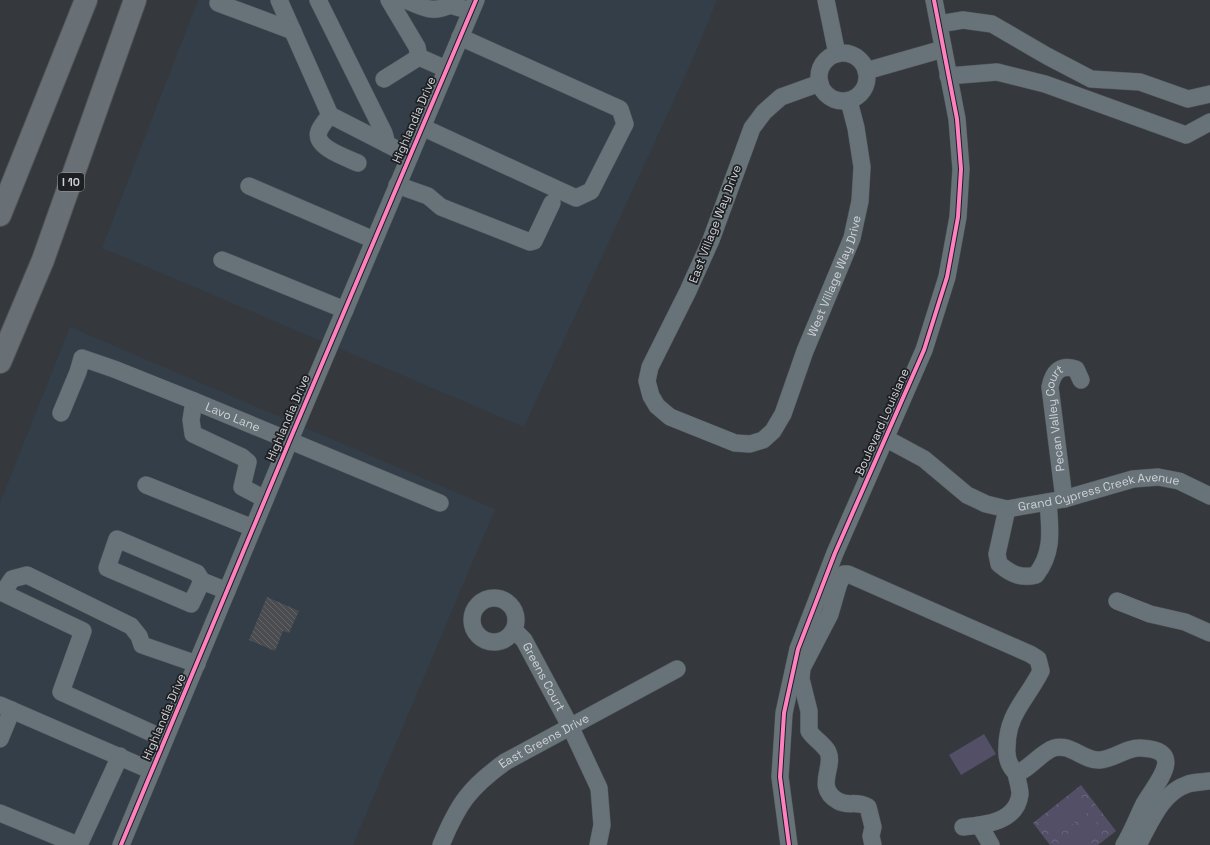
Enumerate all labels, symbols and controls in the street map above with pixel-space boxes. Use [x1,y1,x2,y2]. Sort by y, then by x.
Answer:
street label: Highlandia Drive [389,74,439,166]
street label: East Village Way Drive [685,163,745,285]
road number: I 10 [58,173,84,191]
street label: West Village Way Drive [804,214,865,339]
street label: Pecan Valley Court [1042,361,1068,472]
street label: Boulevard Louisiane [851,366,913,478]
street label: Highlandia Drive [263,372,313,464]
street label: Lavo Lane [203,399,263,436]
street label: Grand Cypress Creek Avenue [1017,469,1181,515]
street label: Greens Court [519,640,569,714]
street label: Highlandia Drive [139,671,189,763]
street label: East Greens Drive [495,710,592,772]

